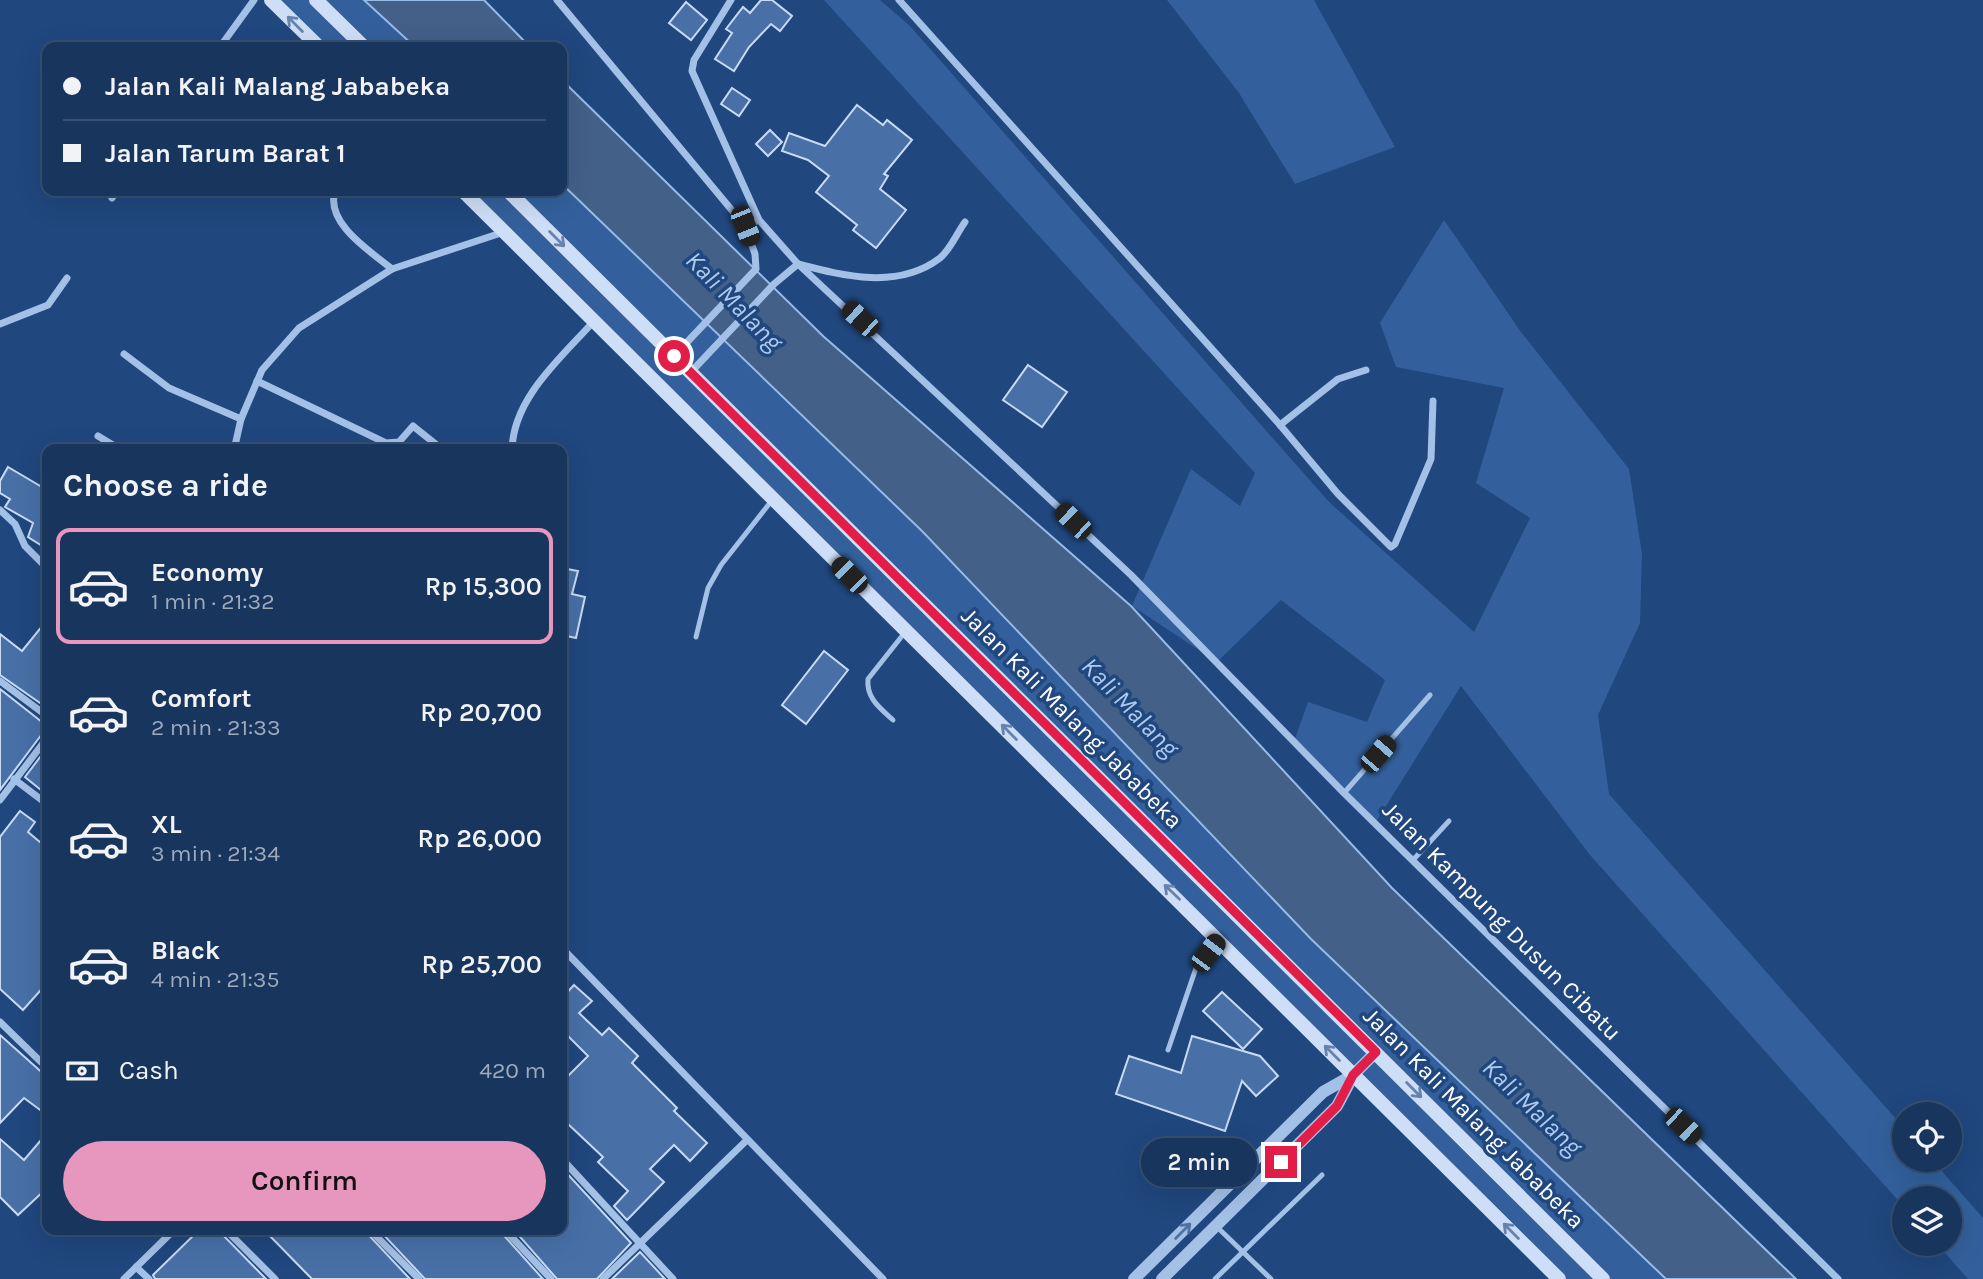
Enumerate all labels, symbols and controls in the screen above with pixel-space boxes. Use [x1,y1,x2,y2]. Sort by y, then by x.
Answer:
one-way arrow [287,15,304,32]
text: Jalan Kali Malang Jababeka [105,71,450,102]
text: Jalan Tarum Barat 1 [105,138,346,169]
car [728,203,763,249]
one-way arrow [548,230,565,247]
water label: Kali Malang [679,245,790,359]
car [838,297,883,341]
route start [658,340,690,372]
text: Choose a ride [63,467,268,504]
car [1051,499,1096,543]
car [827,553,872,597]
icon: car [67,555,130,618]
text: Economy [151,557,263,588]
text: Rp 15,300 [425,571,542,602]
text: 1 min · 21:32 [151,588,275,615]
street label: Jalan Kali Malang Jababeka [956,602,1188,834]
water label: Kali Malang [1075,651,1186,765]
icon: car [67,681,130,744]
text: Comfort [151,683,252,714]
text: Rp 20,700 [420,697,542,728]
text: 2 min · 21:33 [151,714,280,741]
one-way arrow [1001,724,1018,741]
car [1357,731,1400,777]
street label: Jalan Kampung Dusun Cibatu [1377,796,1627,1046]
icon: car [67,807,130,870]
text: XL [151,809,182,840]
text: Rp 26,000 [417,823,542,854]
text: 3 min · 21:34 [151,840,280,867]
one-way arrow [1163,883,1180,900]
car [1187,930,1230,976]
icon: car [67,933,130,996]
text: Black [151,935,220,966]
text: Rp 25,700 [421,949,542,980]
text: 4 min · 21:35 [151,966,279,993]
street label: Jalan Kali Malang Jababeka [1358,1002,1590,1234]
one-way arrow [1323,1045,1340,1062]
icon: cash [63,1052,101,1090]
water label: Kali Malang [1476,1052,1590,1163]
text: Cash [119,1055,179,1086]
text: 420 m [479,1057,546,1084]
one-way arrow [1405,1081,1422,1098]
map controls [1892,1102,1962,1256]
button: locate [1892,1102,1962,1172]
car [1661,1104,1706,1148]
callout: 2 min [1141,1138,1256,1186]
button: Confirm [63,1141,546,1221]
route end [1265,1146,1297,1178]
text: 2 min [1168,1149,1230,1176]
button: layers [1892,1186,1962,1256]
one-way arrow [1174,1223,1191,1240]
one-way arrow [1502,1223,1519,1240]

